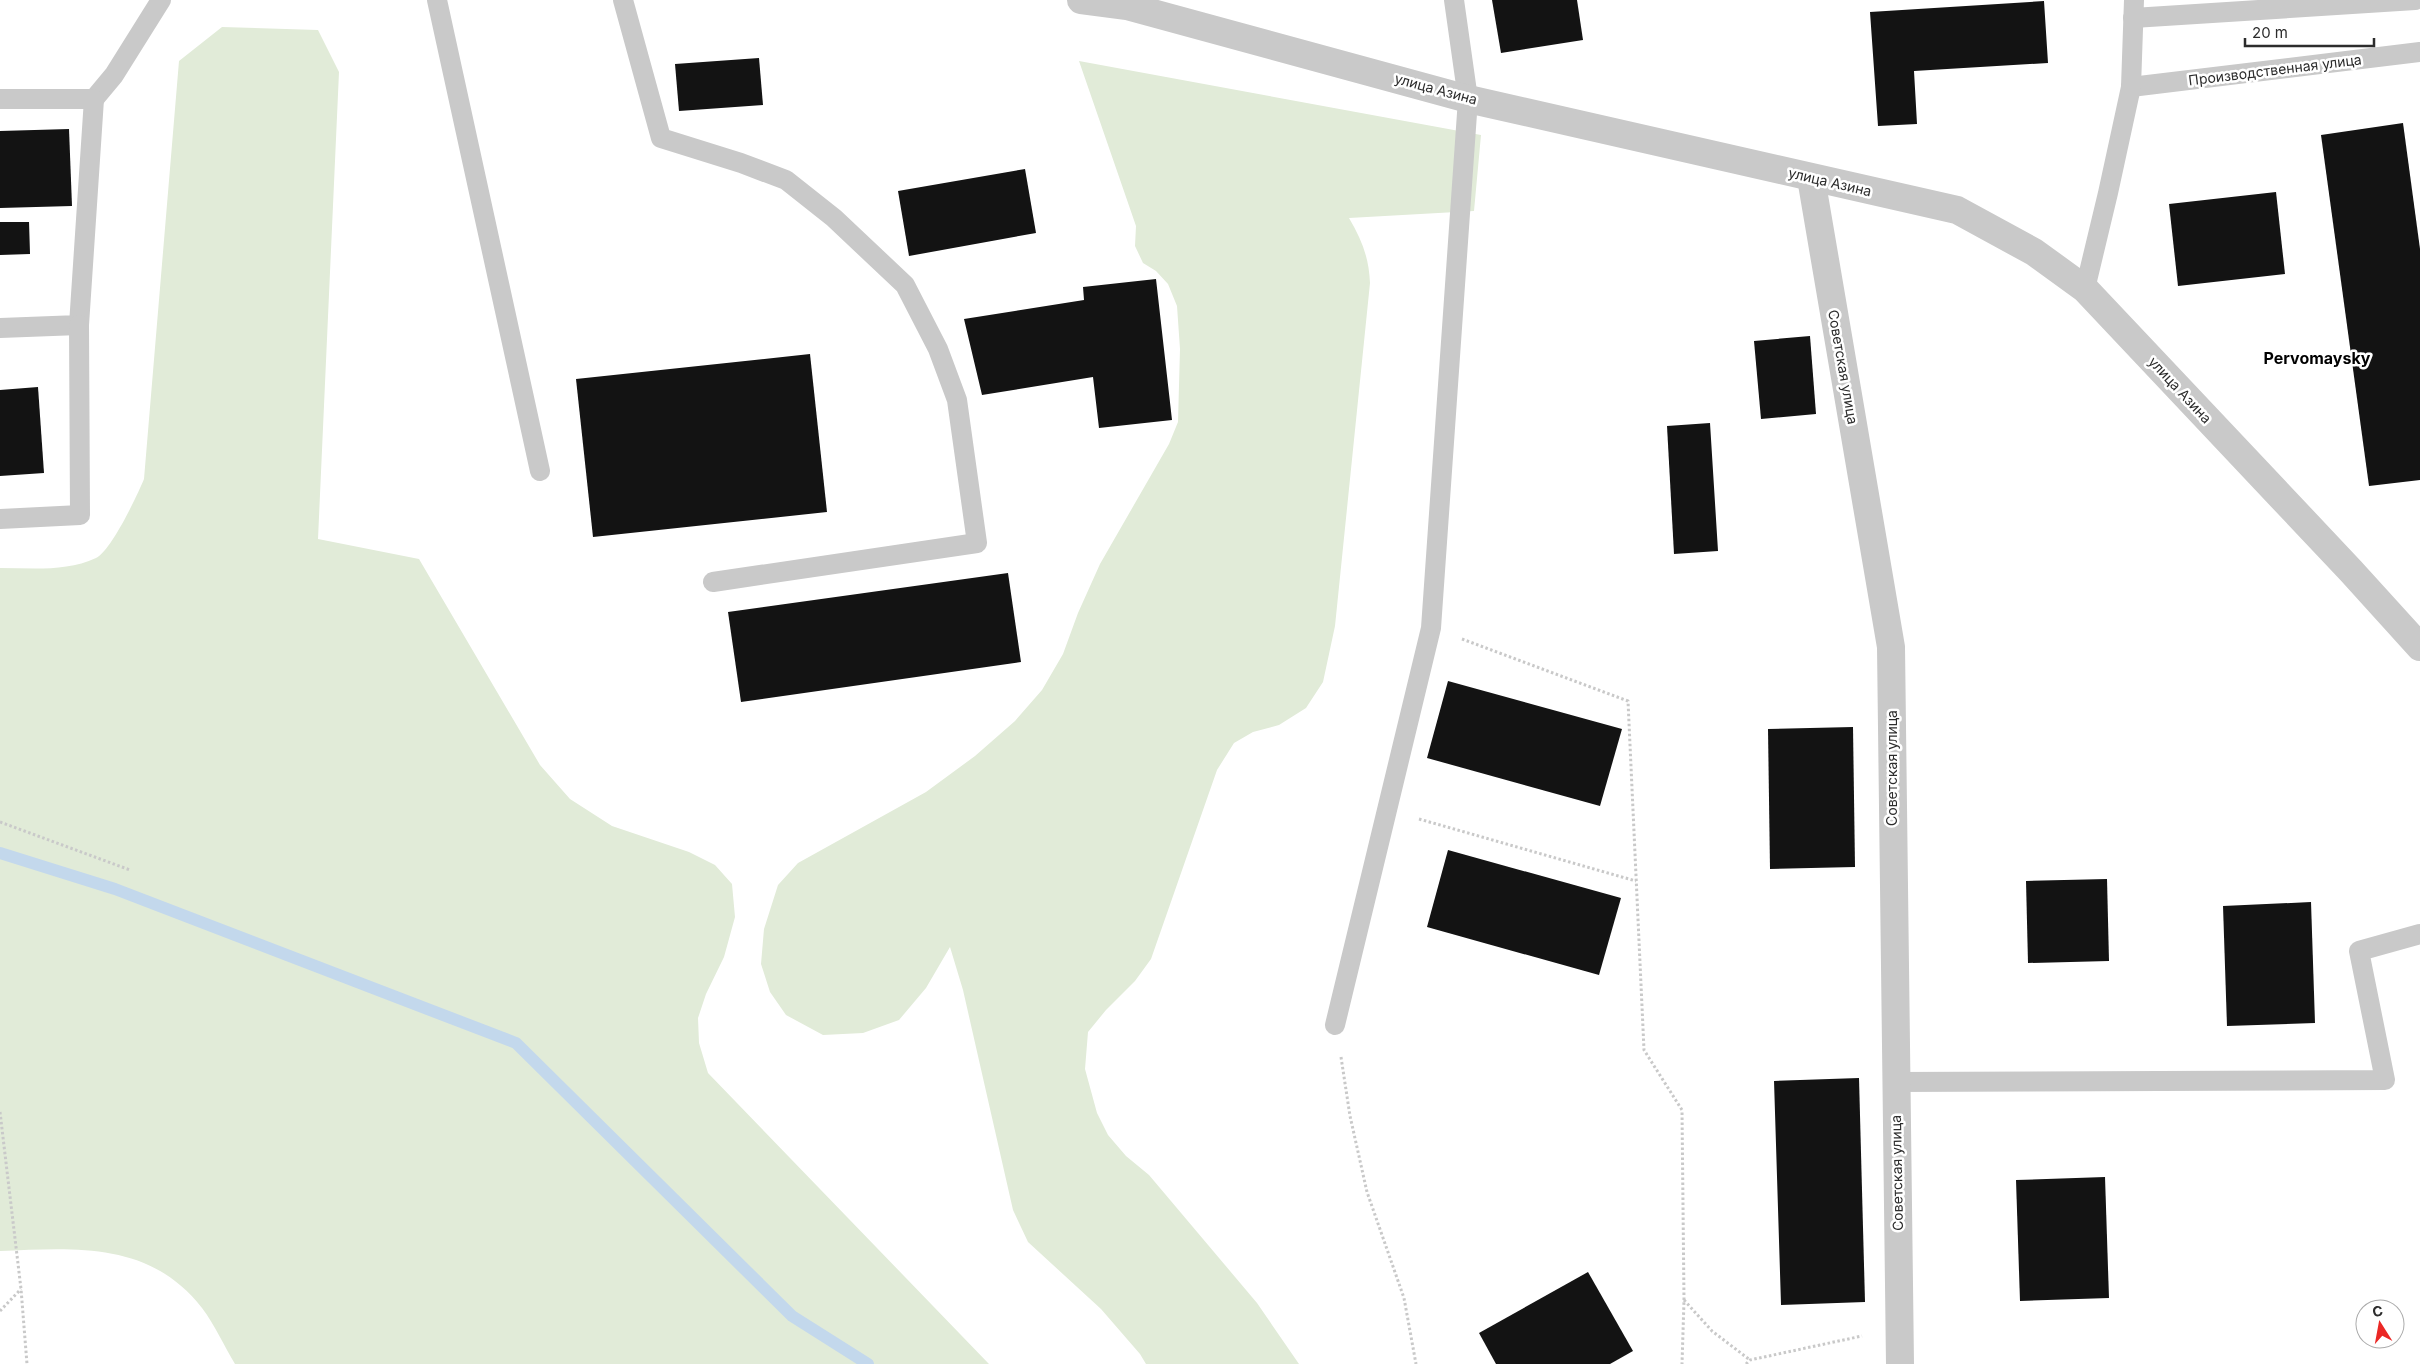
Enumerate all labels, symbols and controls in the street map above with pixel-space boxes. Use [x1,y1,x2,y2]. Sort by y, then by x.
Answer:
scale bar [2245,15,2374,47]
text: 20 m [2252,23,2288,42]
street label: Производственная улица [2187,50,2363,89]
street label: улица Азина [1393,69,1479,108]
street label: улица Азина [1787,164,1873,199]
street label: Советская улица [1825,308,1862,425]
district label: Pervomaysky [2264,348,2371,368]
street label: улица Азина [2145,353,2215,426]
street label: Советская улица [1883,710,1900,826]
street label: Советская улица [1887,1115,1906,1231]
north arrow [2355,1299,2405,1349]
text: С [2371,1301,2384,1320]

